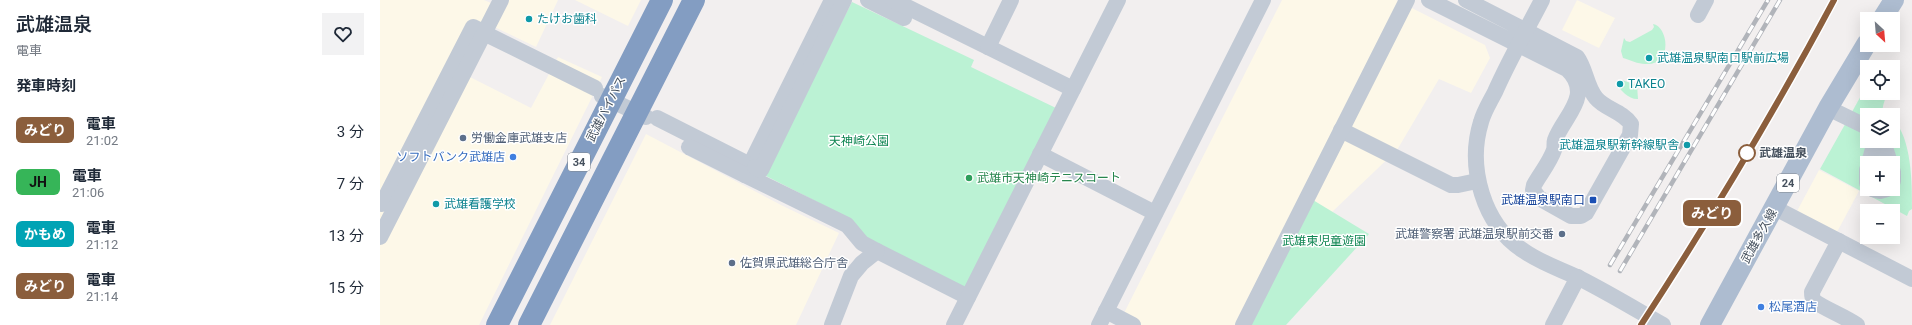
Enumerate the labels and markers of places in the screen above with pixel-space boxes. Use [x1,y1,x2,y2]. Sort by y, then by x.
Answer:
place label: たけお歯科 [537,12,597,26]
marker: たけお歯科 [524,14,534,24]
place label: 武雄温泉駅南口駅前広場 [1657,51,1789,65]
marker: 武雄温泉駅南口駅前広場 [1644,53,1654,63]
place label: TAKEO [1628,77,1665,91]
marker: TAKEO [1615,79,1625,89]
place label: 労働金庫武雄支店 [471,131,567,145]
marker: 労働金庫武雄支店 [458,133,468,143]
place label: 武雄温泉駅新幹線駅舎 [1559,138,1679,152]
marker: 武雄温泉駅新幹線駅舎 [1682,140,1692,150]
marker: 武雄温泉 [1738,144,1756,162]
place label: 武雄温泉 [1759,146,1807,160]
place label: ソフトバンク武雄店 [396,150,505,164]
marker: ソフトバンク武雄店 [508,152,518,162]
place label: 武雄市天神崎テニスコート [977,171,1121,185]
marker: 武雄市天神崎テニスコート [964,173,974,183]
place label: 武雄温泉駅南口 [1501,193,1585,207]
marker: 武雄温泉駅南口 [1588,195,1598,205]
place label: 武雄看護学校 [444,197,516,211]
marker: 武雄看護学校 [431,199,441,209]
place label: 武雄警察署 武雄温泉駅前交番 [1395,227,1554,241]
marker: 武雄警察署 武雄温泉駅前交番 [1557,229,1567,239]
place label: 佐賀県武雄総合庁舎 [740,256,848,270]
marker: 佐賀県武雄総合庁舎 [727,258,737,268]
place label: 松尾酒店 [1769,300,1817,314]
marker: 松尾酒店 [1756,302,1766,312]

